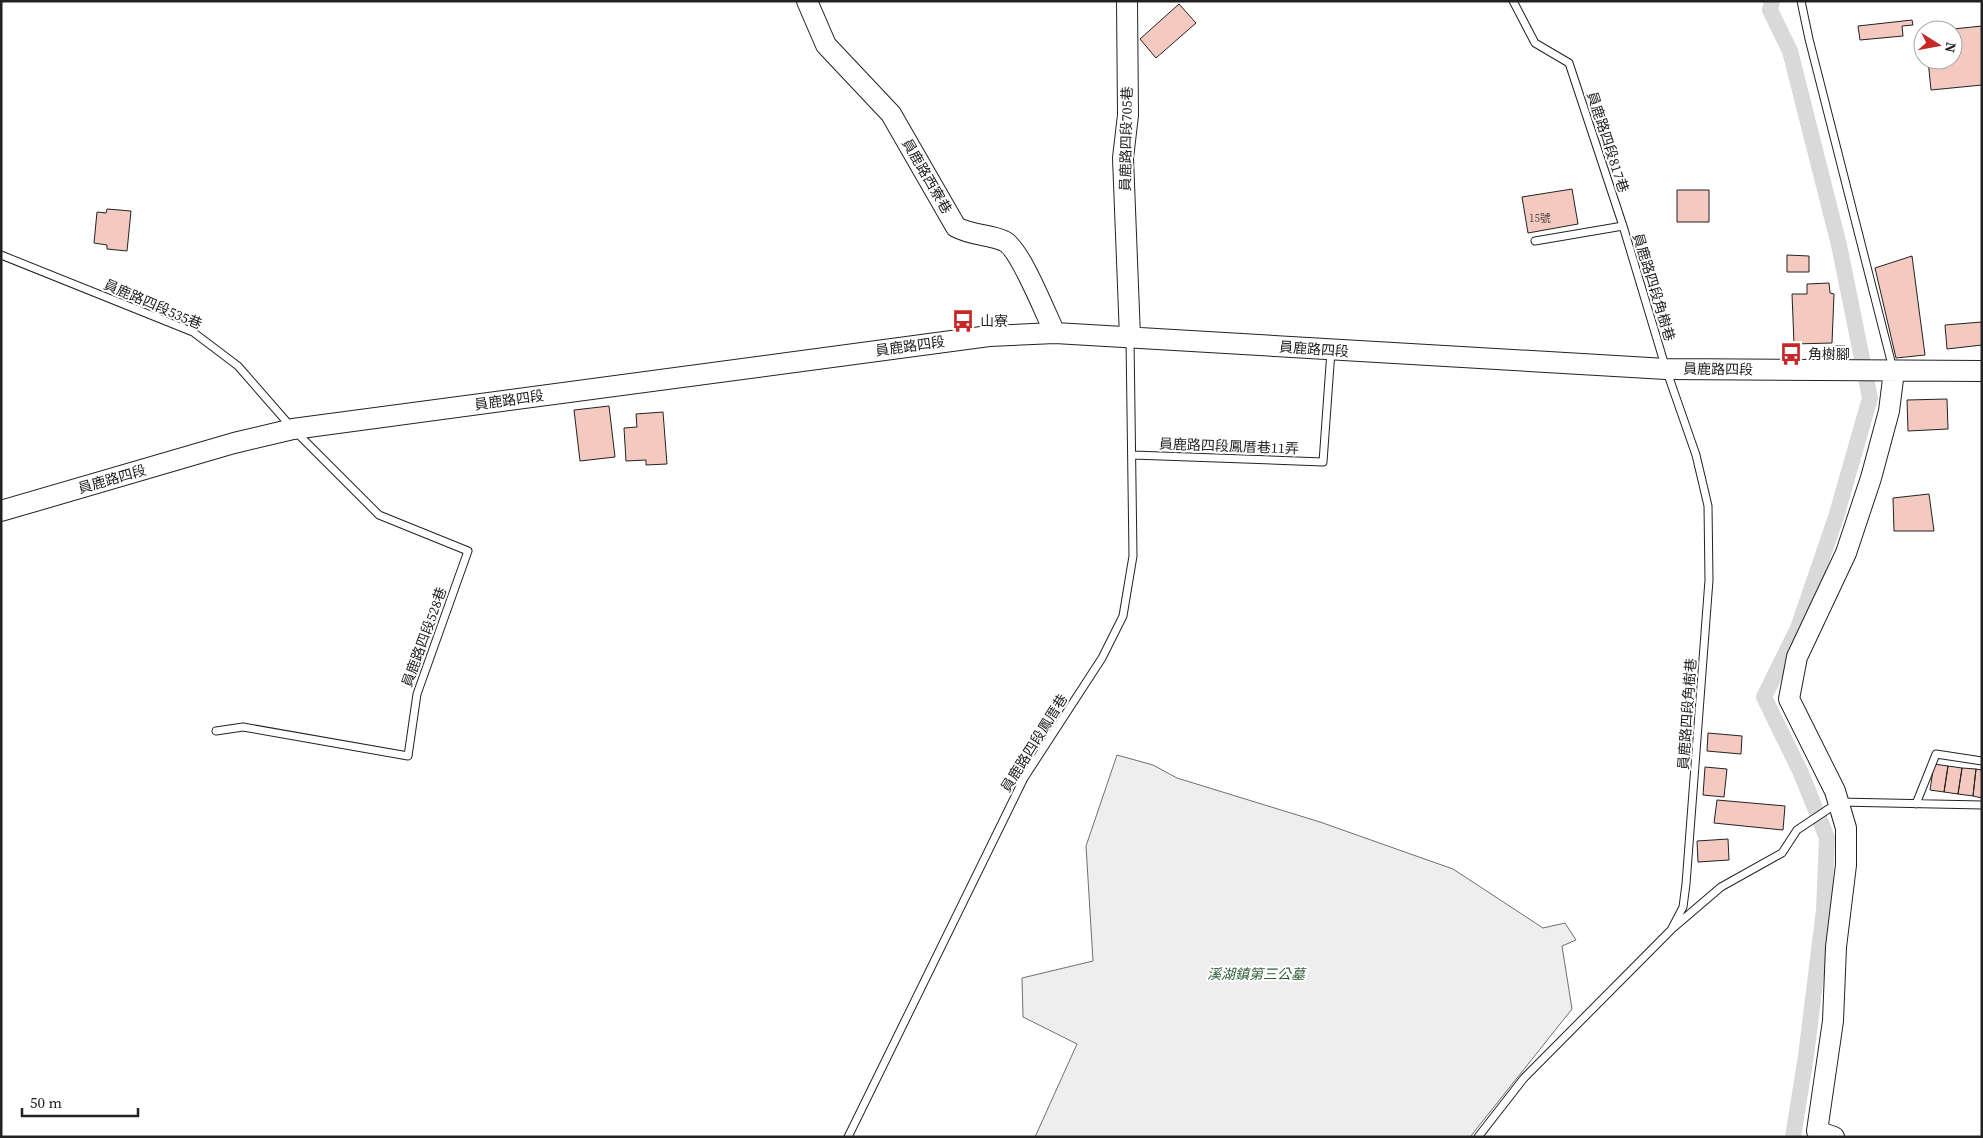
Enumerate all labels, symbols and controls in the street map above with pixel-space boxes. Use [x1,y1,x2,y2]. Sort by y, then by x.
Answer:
north arrow [1913,20,1963,70]
text: N [1940,41,1962,54]
street label: 員鹿路四段705巷 [1115,86,1137,192]
street label: 員鹿路四段817巷 [1582,89,1634,195]
street label: 員鹿路西寮巷 [897,135,957,217]
house number: 15號 [1529,211,1551,226]
street label: 員鹿路四段角樹巷 [1628,231,1680,343]
street label: 員鹿路四段535巷 [101,274,205,334]
bus stop icon: 山寮 [950,308,976,334]
place label: 山寮 [980,311,1008,331]
street label: 員鹿路四段 [874,331,946,361]
street label: 員鹿路四段 [1278,337,1350,361]
bus stop icon: 角樹腳 [1778,341,1804,367]
place label: 角樹腳 [1808,344,1850,364]
street label: 員鹿路四段 [1683,358,1753,380]
street label: 員鹿路四段 [473,385,545,415]
street label: 員鹿路四段鳳厝巷11弄 [1159,434,1299,458]
street label: 員鹿路四段 [76,460,148,498]
street label: 員鹿路四段528巷 [397,584,451,690]
street label: 員鹿路四段角樹巷 [1673,657,1701,771]
street label: 員鹿路四段鳳厝巷 [996,690,1072,796]
park label: 溪湖鎮第三公墓 [1207,964,1307,984]
scale bar [22,1086,139,1118]
text: 50 m [30,1092,62,1113]

